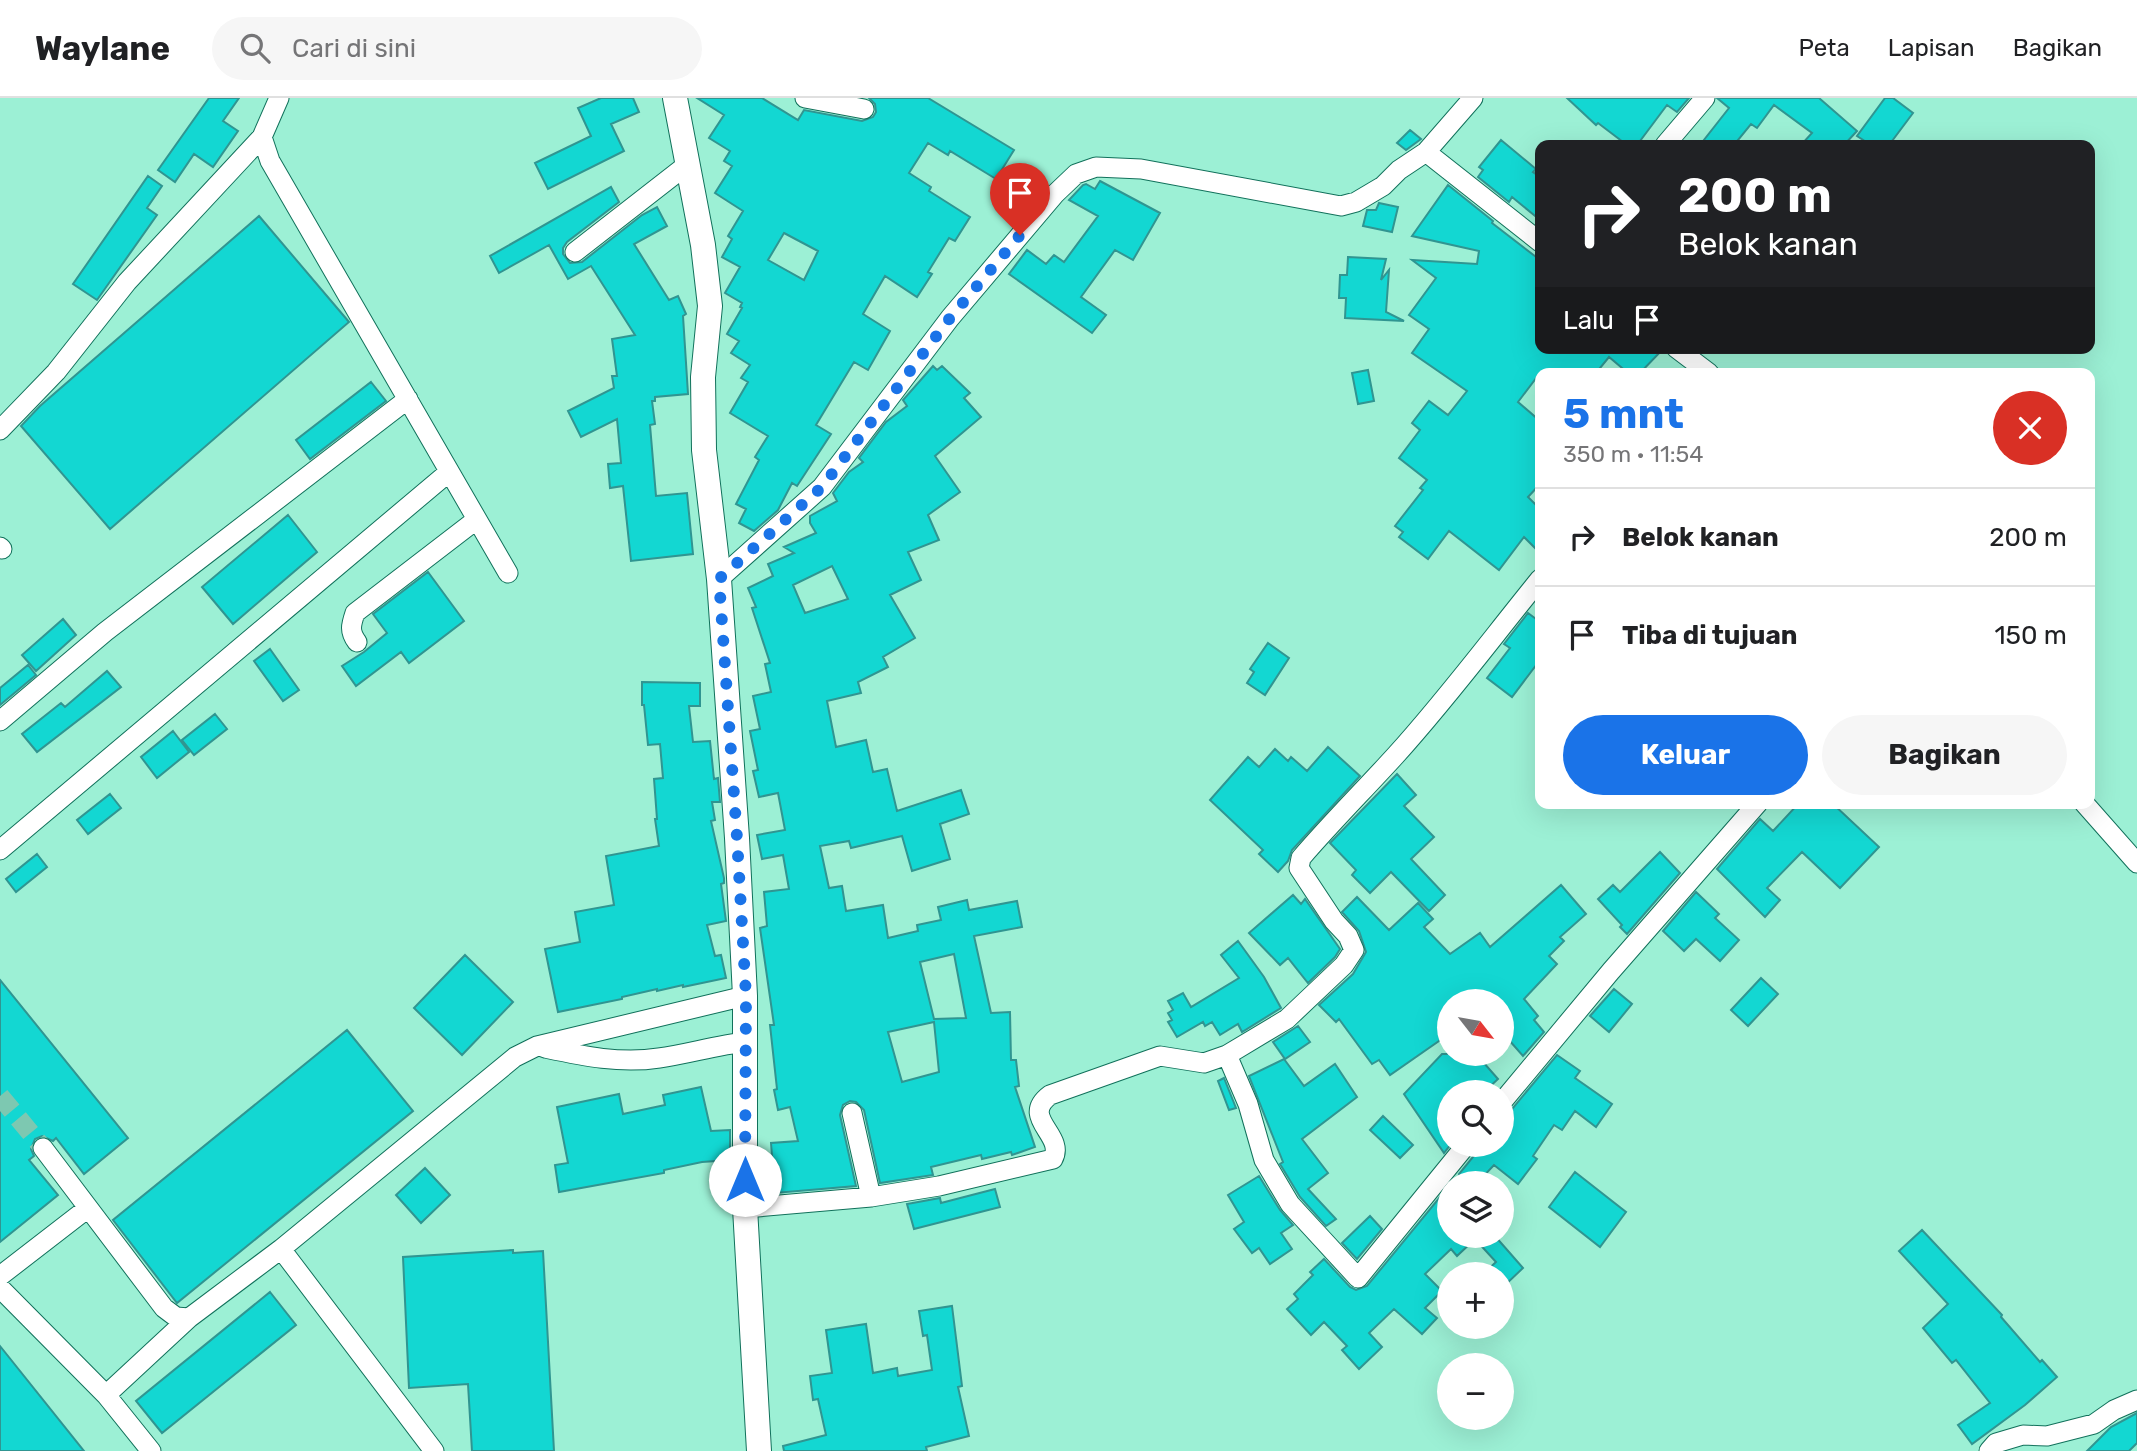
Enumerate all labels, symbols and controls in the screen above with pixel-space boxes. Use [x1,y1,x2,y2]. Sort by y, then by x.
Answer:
search box [212,17,702,80]
text: Waylane [35,29,170,68]
icon: search [236,29,274,67]
text: Cari di sini [292,33,416,64]
text: Peta [1798,34,1850,62]
text: Lapisan [1888,34,1975,62]
text: Bagikan [2013,34,2102,62]
pin [990,163,1050,235]
text: 200 m [1678,166,1832,224]
icon: right [1563,168,1654,259]
icon: arrive [1001,174,1039,212]
text: Belok kanan [1678,225,1858,263]
icon: arrive [1628,301,1666,339]
text: Lalu [1563,305,1614,336]
text: 5 mnt [1563,389,1684,439]
button: close [1993,391,2067,465]
text: 350 m · 11:54 [1563,440,1704,468]
icon: right [1563,518,1601,556]
text: Belok kanan [1622,522,1779,553]
text: 200 m [1989,522,2067,553]
icon: arrive [1563,616,1601,654]
text: Tiba di tujuan [1622,620,1797,651]
text: 150 m [1994,620,2067,651]
button: Keluar [1563,715,1808,795]
button: Bagikan [1822,715,2067,795]
north arrow [1437,989,1514,1066]
map controls [1437,989,1514,1430]
button: search [1437,1080,1514,1157]
position arrow [708,1143,782,1217]
button: layers [1437,1171,1514,1248]
button: + [1437,1262,1514,1339]
button: − [1437,1353,1514,1430]

